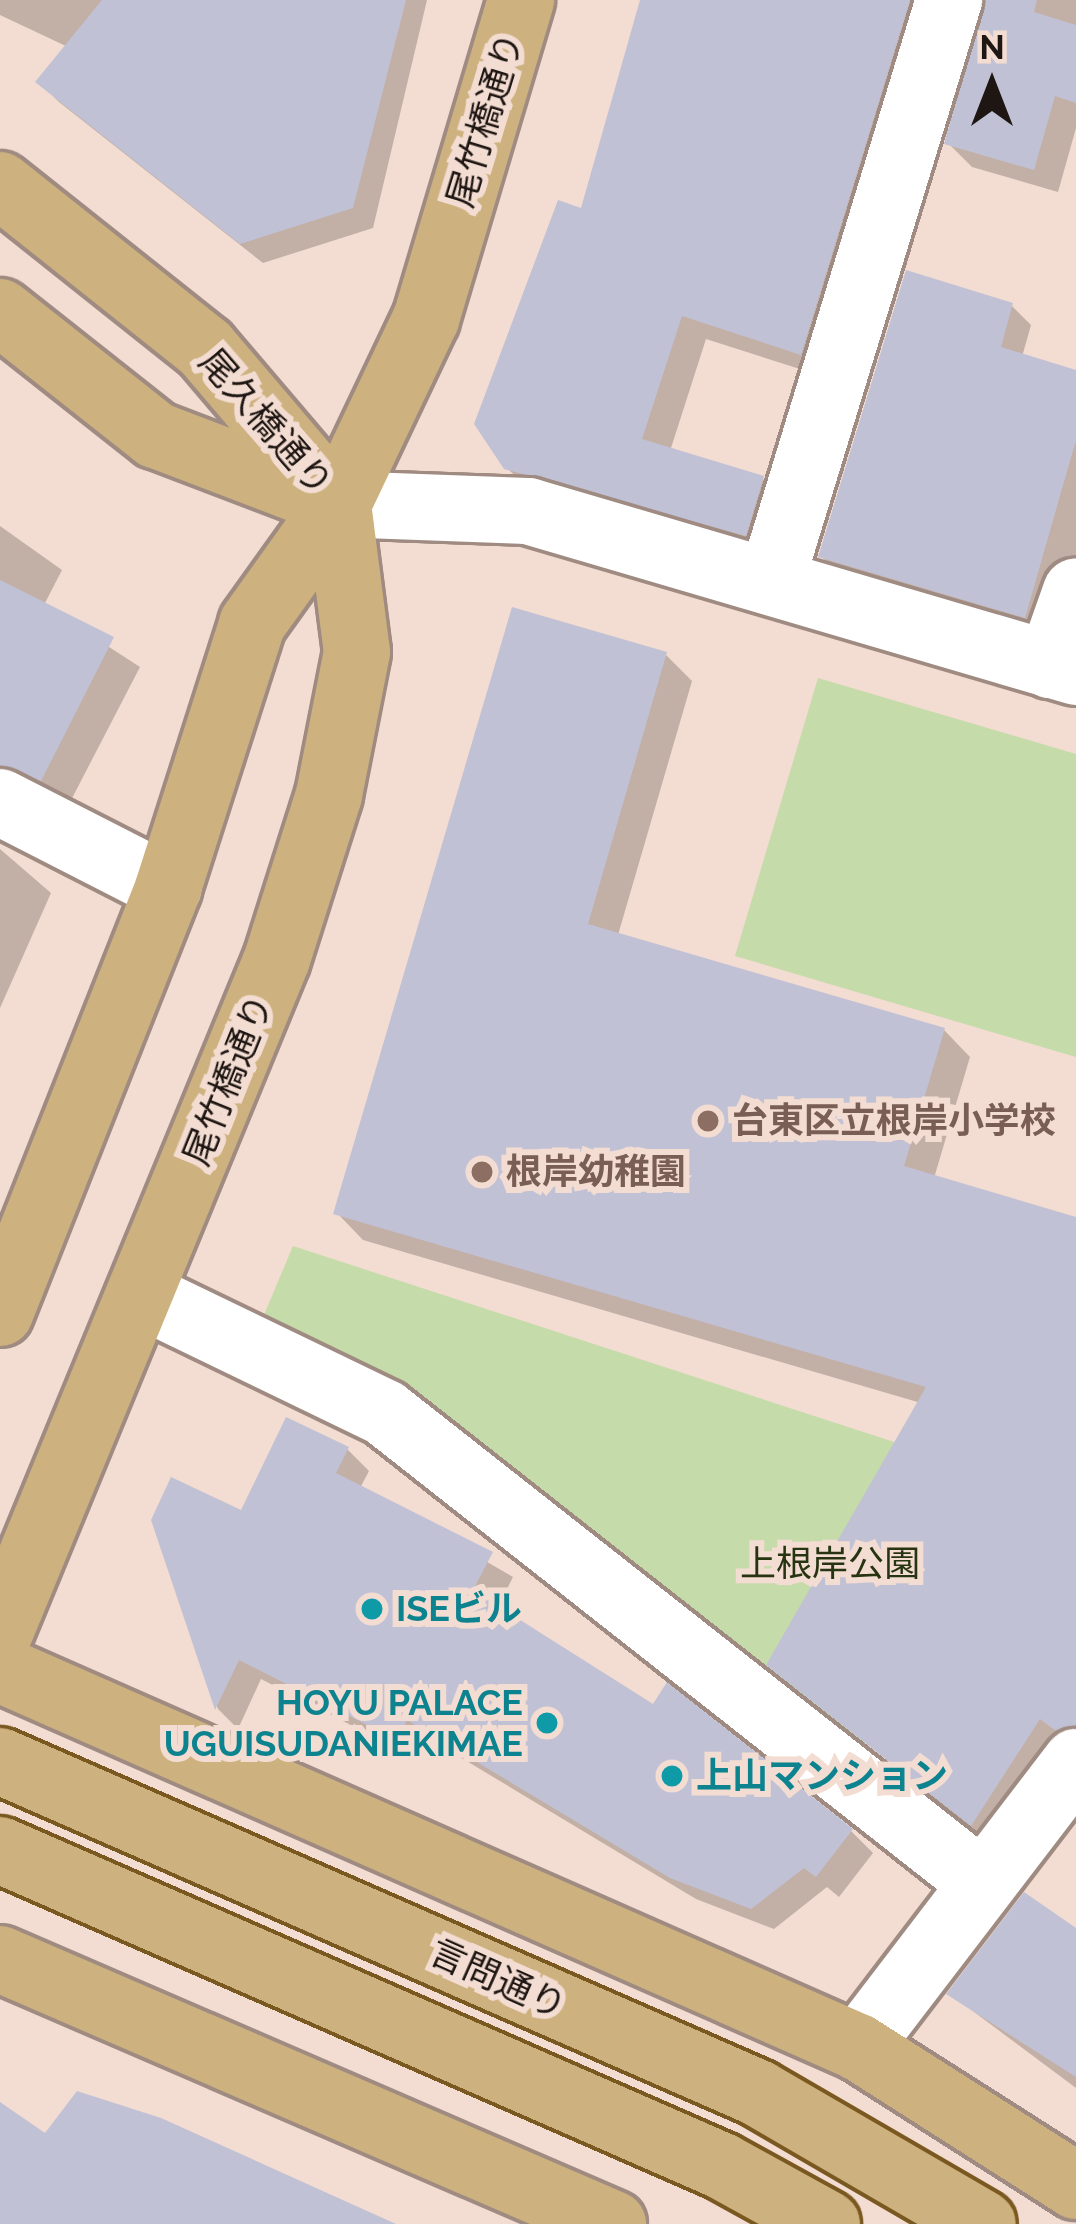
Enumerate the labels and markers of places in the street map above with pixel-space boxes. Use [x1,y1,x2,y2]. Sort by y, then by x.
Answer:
place label: 台東区立根岸小学校 [732,1099,1056,1143]
marker: 台東区立根岸小学校 [695,1108,721,1134]
place label: 根岸幼稚園 [506,1150,686,1194]
marker: 根岸幼稚園 [469,1159,495,1185]
place label: ISEビル [396,1587,522,1631]
marker: ISEビル [359,1596,385,1622]
place label: HOYU PALACE UGUISUDANIEKIMAE [164,1680,523,1765]
marker: HOYU PALACE UGUISUDANIEKIMAE [534,1710,560,1736]
place label: 上山マンション [696,1754,948,1798]
marker: 上山マンション [659,1763,685,1789]

